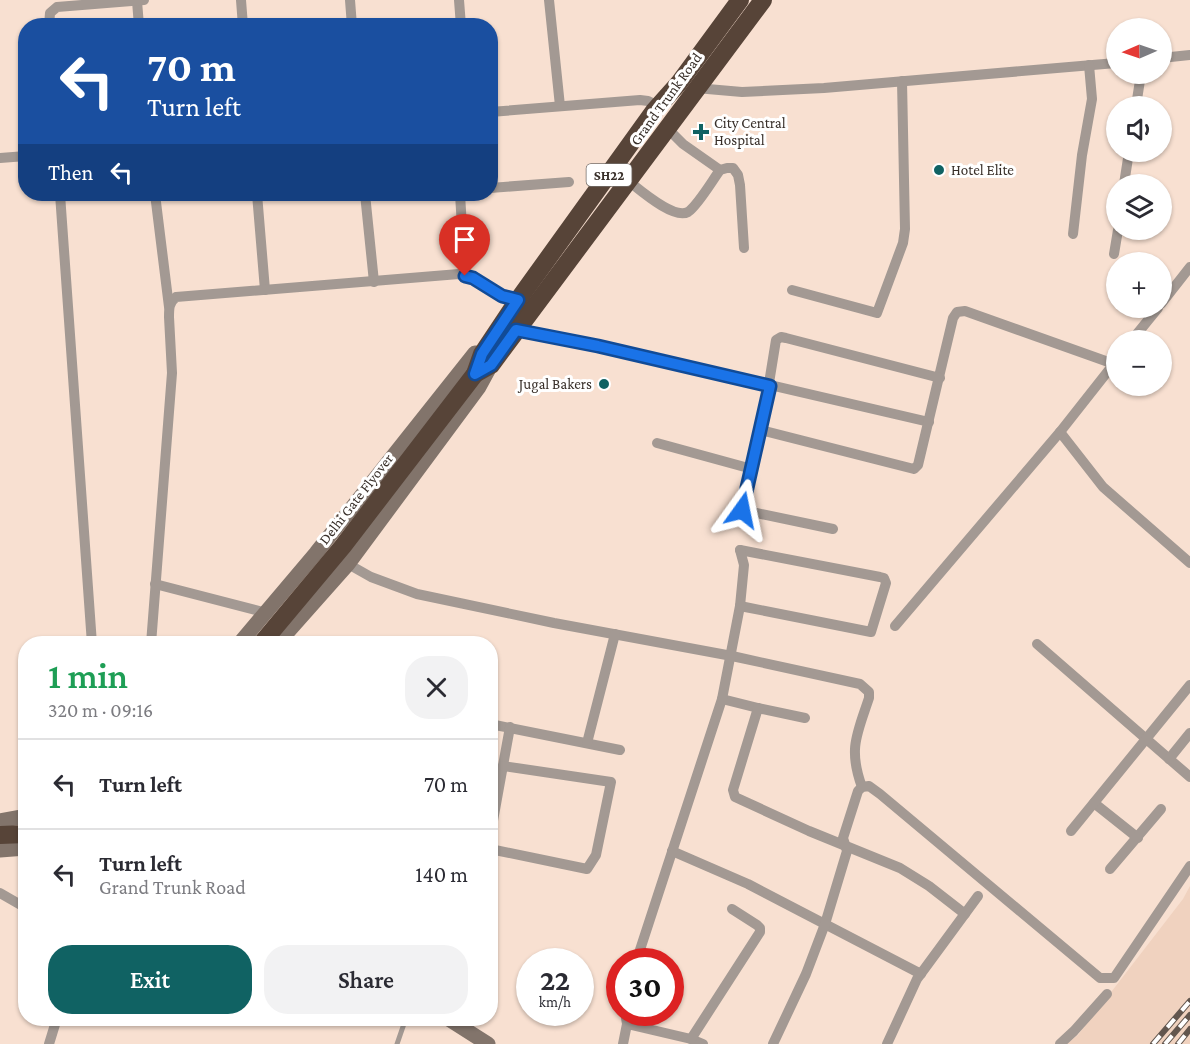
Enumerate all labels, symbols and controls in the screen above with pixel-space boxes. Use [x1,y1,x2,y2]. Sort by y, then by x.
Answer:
north arrow [1106,18,1172,84]
map controls [1106,18,1172,396]
icon: left [48,42,126,120]
text: 70 m [147,43,236,90]
street label: Grand Trunk Road [627,50,705,148]
text: Turn left [147,92,241,122]
button: sound [1106,96,1172,162]
place label: City Central Hospital [714,115,786,149]
marker: City Central Hospital [692,123,710,141]
icon: left [105,156,138,189]
text: Then [48,160,93,185]
place label: Hotel Elite [951,162,1014,178]
marker: Hotel Elite [932,163,946,177]
road number: SH22 [586,164,632,186]
button: layers [1106,174,1172,240]
pin [439,214,490,276]
icon: arrive [448,223,481,256]
button: + [1106,252,1172,318]
button: − [1106,330,1172,396]
place label: Jugal Bakers [517,376,592,393]
marker: Jugal Bakers [597,377,611,391]
street label: Delhi Gate Flyover [316,450,397,548]
position arrow [710,478,774,542]
text: 1 min [48,656,128,696]
button: close [405,656,468,719]
text: 320 m · 09:16 [48,699,153,721]
icon: left [48,768,81,801]
text: Turn left [99,772,182,797]
text: 70 m [424,772,468,797]
text: Turn left [99,851,182,876]
icon: left [48,858,81,891]
text: 140 m [415,862,468,887]
text: Grand Trunk Road [99,876,246,898]
button: Exit [48,945,252,1014]
button: Share [264,945,468,1014]
speed limit sign: 30 [606,948,684,1026]
text: 22 [540,963,570,996]
text: km/h [539,994,571,1010]

